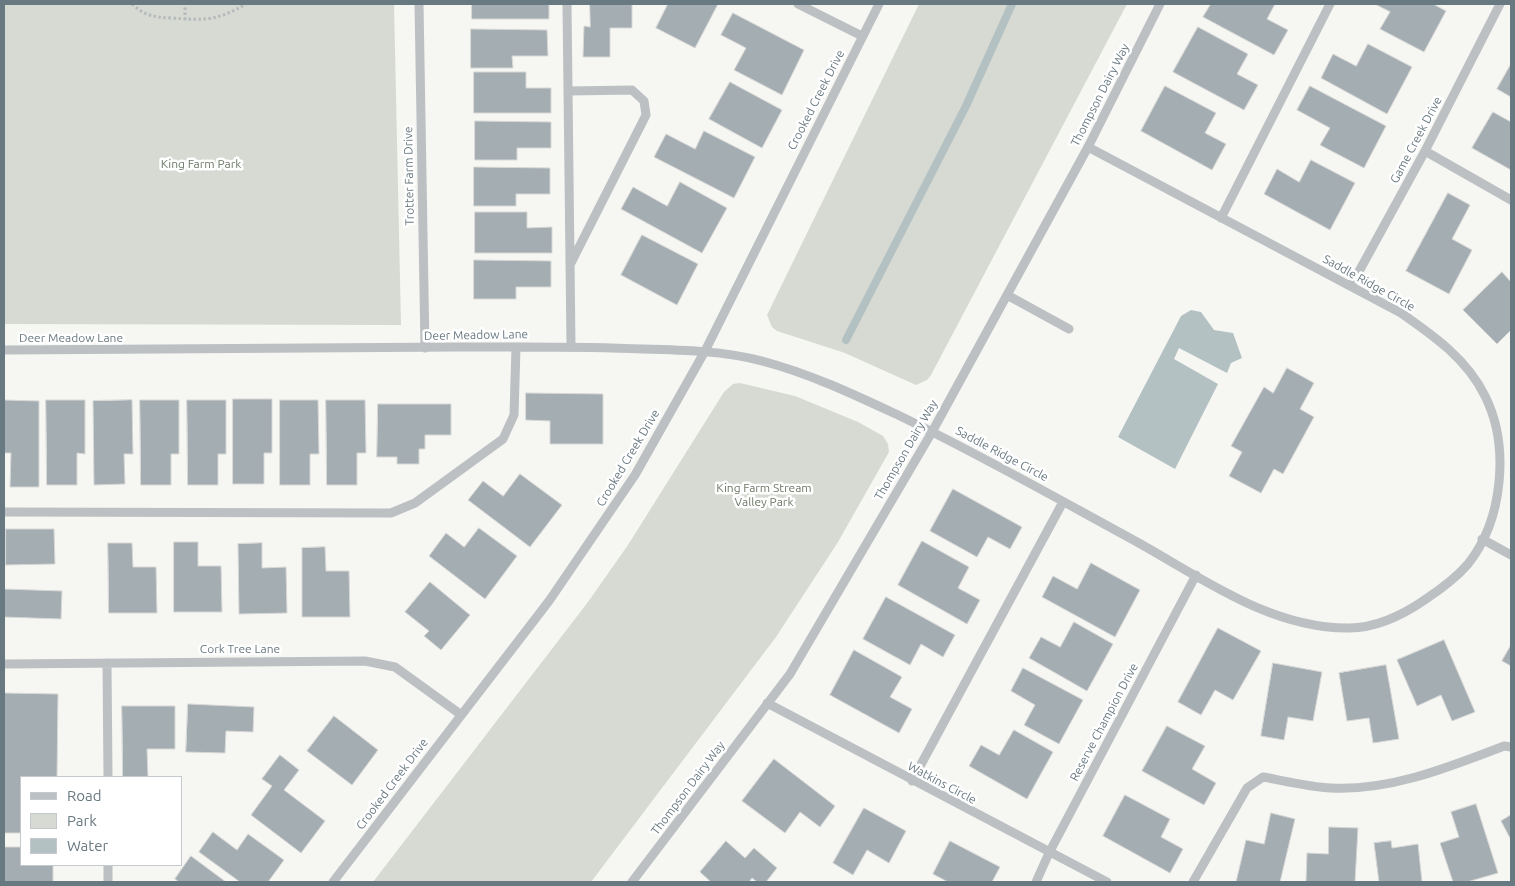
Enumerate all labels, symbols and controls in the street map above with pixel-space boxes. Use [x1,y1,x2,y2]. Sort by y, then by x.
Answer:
street label: Thompson Dairy Way [1068,41,1132,149]
street label: Crooked Creek Drive [785,48,847,152]
street label: Game Creek Drive [1387,94,1445,186]
street label: Trotter Farm Drive [401,126,417,226]
park label: King Farm Park [161,157,241,171]
street label: Saddle Ridge Circle [1321,252,1417,314]
street label: Deer Meadow Lane [424,327,528,343]
street label: Deer Meadow Lane [19,331,123,345]
street label: Thompson Dairy Way [871,397,941,503]
street label: Crooked Creek Drive [593,407,663,509]
street label: Saddle Ridge Circle [953,423,1051,485]
park label: King Farm Stream Valley Park [716,481,812,509]
street label: Cork Tree Lane [200,642,280,656]
street label: Reserve Champion Drive [1067,661,1141,783]
street label: Crooked Creek Drive [353,736,431,832]
street label: Thompson Dairy Way [648,738,728,838]
street label: Watkins Circle [905,759,979,807]
legend [20,776,182,866]
text: Road [67,787,102,804]
text: Park [67,812,97,829]
text: Water [67,837,108,854]

